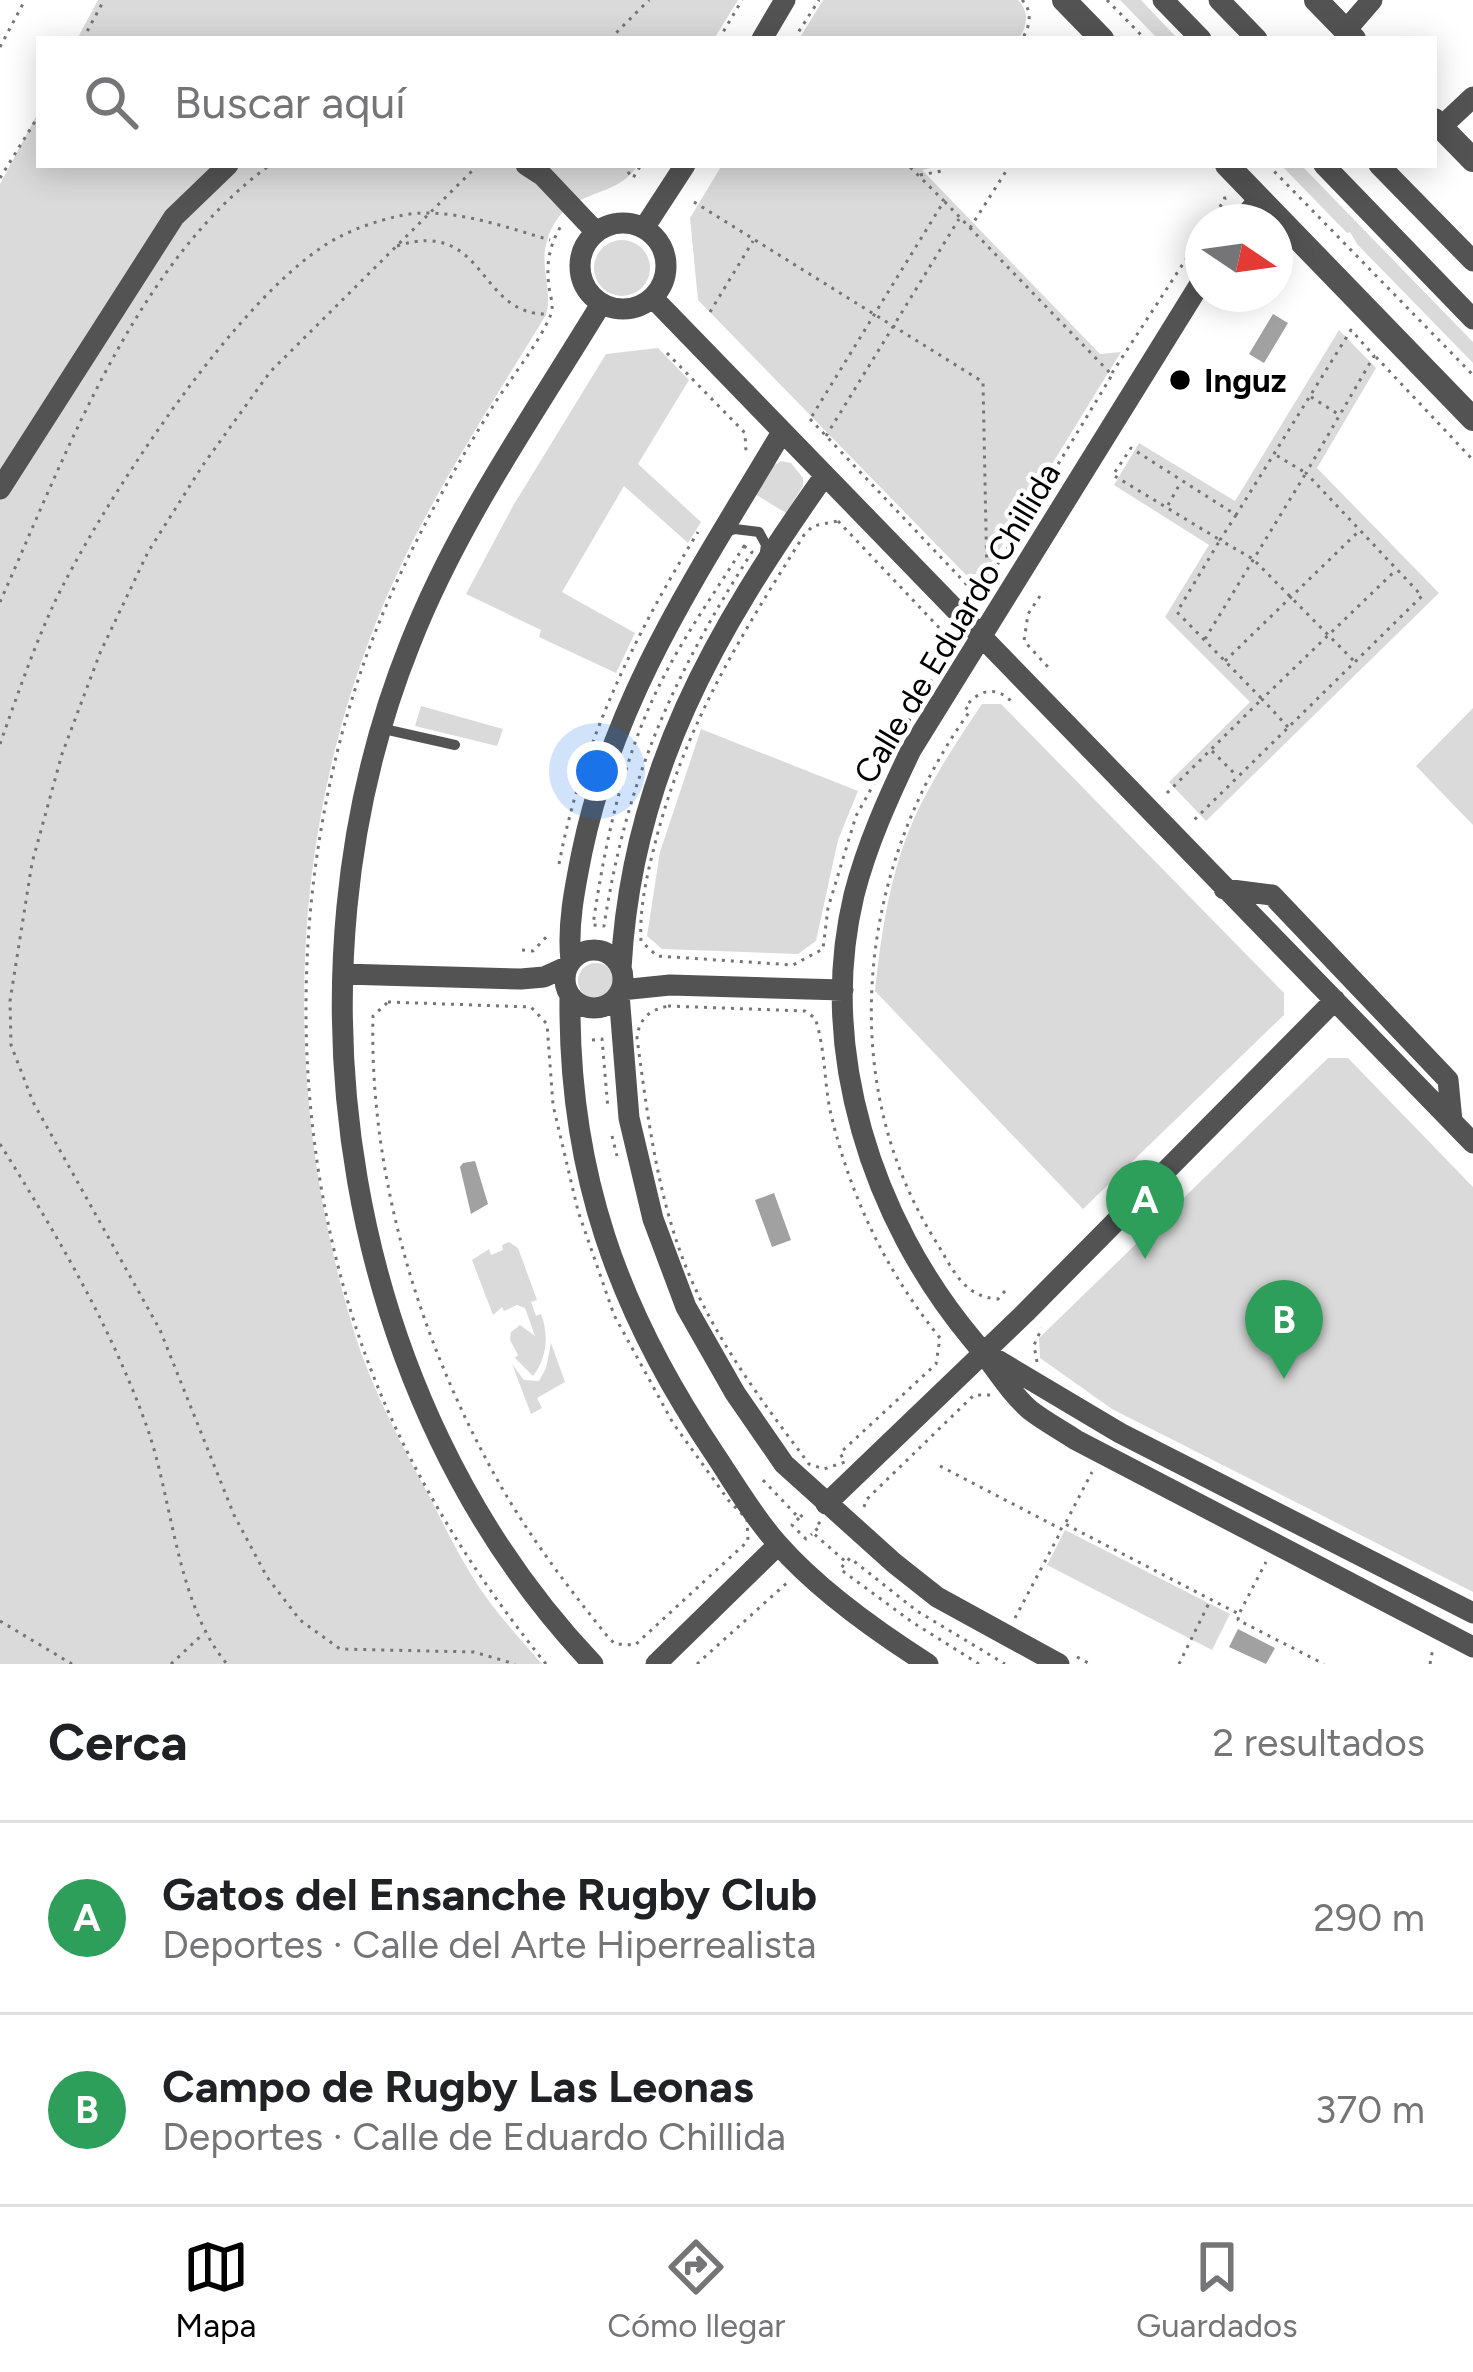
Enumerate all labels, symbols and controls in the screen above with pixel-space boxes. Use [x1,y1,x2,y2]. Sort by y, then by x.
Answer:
search box [36,36,1437,168]
icon: search [78,69,144,135]
text: Buscar aquí [174,75,406,129]
north arrow [1185,204,1293,312]
place label: Inguz [1204,361,1287,400]
marker: Inguz [1167,367,1193,393]
street label: Calle de Eduardo Chillida [846,456,1068,790]
your location [567,741,627,801]
pin: A [1106,1160,1184,1259]
pin: B [1245,1280,1323,1379]
text: Cerca [48,1712,188,1773]
text: 2 resultados [1212,1719,1425,1766]
text: Gatos del Ensanche Rugby Club [162,1867,817,1921]
text: A [73,1894,101,1941]
text: 290 m [1313,1894,1425,1941]
text: Deportes · Calle del Arte Hiperrealista [162,1921,816,1968]
text: Campo de Rugby Las Leonas [162,2059,754,2113]
text: B [75,2086,99,2133]
text: 370 m [1315,2086,1425,2133]
text: Deportes · Calle de Eduardo Chillida [162,2113,786,2160]
tab: Mapa [175,2234,256,2345]
tab: Cómo llegar [607,2234,785,2345]
tab: Guardados [1136,2234,1298,2345]

